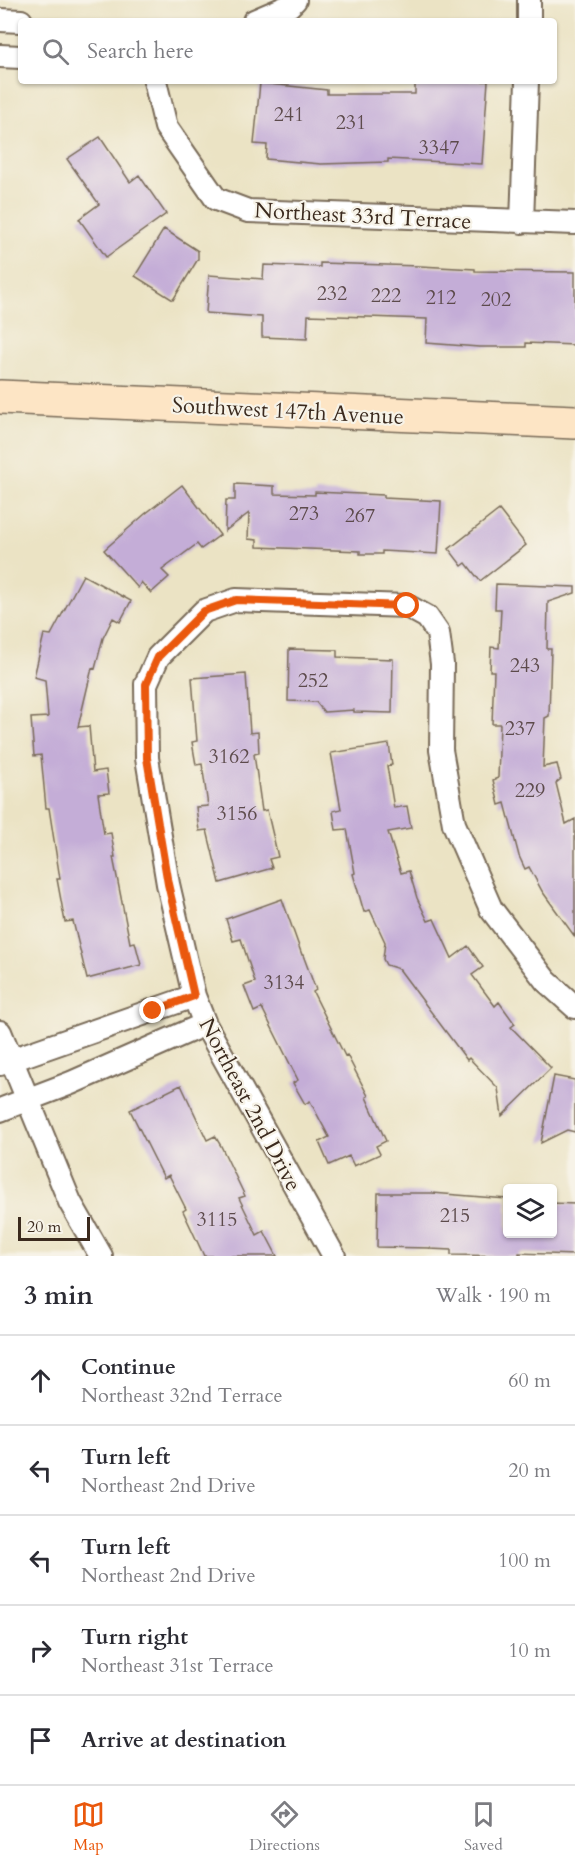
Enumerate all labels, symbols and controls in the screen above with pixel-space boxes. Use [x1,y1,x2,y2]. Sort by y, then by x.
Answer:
search box [18,18,557,84]
icon: search [39,35,72,68]
text: Search here [87,36,194,66]
house number: 241 [274,101,304,128]
house number: 231 [336,109,366,136]
house number: 3347 [419,134,459,161]
street label: Northeast 33rd Terrace [254,195,472,237]
house number: 232 [317,280,347,307]
house number: 222 [371,282,401,309]
house number: 212 [426,284,456,311]
house number: 202 [481,286,511,313]
street label: Southwest 147th Avenue [171,390,405,432]
house number: 273 [289,500,319,527]
house number: 267 [345,502,375,529]
route start [393,592,419,618]
house number: 243 [510,652,540,679]
house number: 252 [298,667,328,694]
house number: 237 [505,715,535,742]
house number: 3162 [209,743,249,770]
house number: 229 [515,777,545,804]
house number: 3156 [217,800,257,827]
house number: 3134 [264,969,304,996]
route end [139,997,165,1023]
street label: Northeast 2nd Drive [192,1013,308,1196]
map controls [503,1184,557,1238]
button: layers [503,1184,557,1238]
house number: 215 [440,1202,470,1229]
house number: 3115 [197,1206,237,1233]
scale bar [18,1214,90,1242]
text: 20 m [27,1216,61,1238]
text: 3 min [24,1278,93,1313]
text: Walk · 190 m [436,1282,551,1309]
text: Continue [81,1352,176,1382]
icon: ahead [24,1364,57,1397]
text: 60 m [508,1367,551,1394]
text: Northeast 32nd Terrace [81,1382,283,1409]
text: Turn left [81,1442,170,1472]
icon: left [24,1454,57,1487]
text: 20 m [508,1457,551,1484]
text: Northeast 2nd Drive [81,1472,256,1499]
text: Turn left [81,1532,170,1562]
icon: left [24,1544,57,1577]
text: 100 m [498,1547,551,1574]
text: Northeast 2nd Drive [81,1562,256,1589]
text: Turn right [81,1622,188,1652]
icon: right [24,1634,57,1667]
text: 10 m [508,1637,551,1664]
text: Northeast 31st Terrace [81,1652,274,1679]
icon: arrive [24,1724,57,1757]
text: Arrive at destination [81,1725,286,1755]
tab: Map [72,1798,105,1856]
tab: Directions [249,1798,320,1856]
tab: Saved [464,1798,503,1856]

